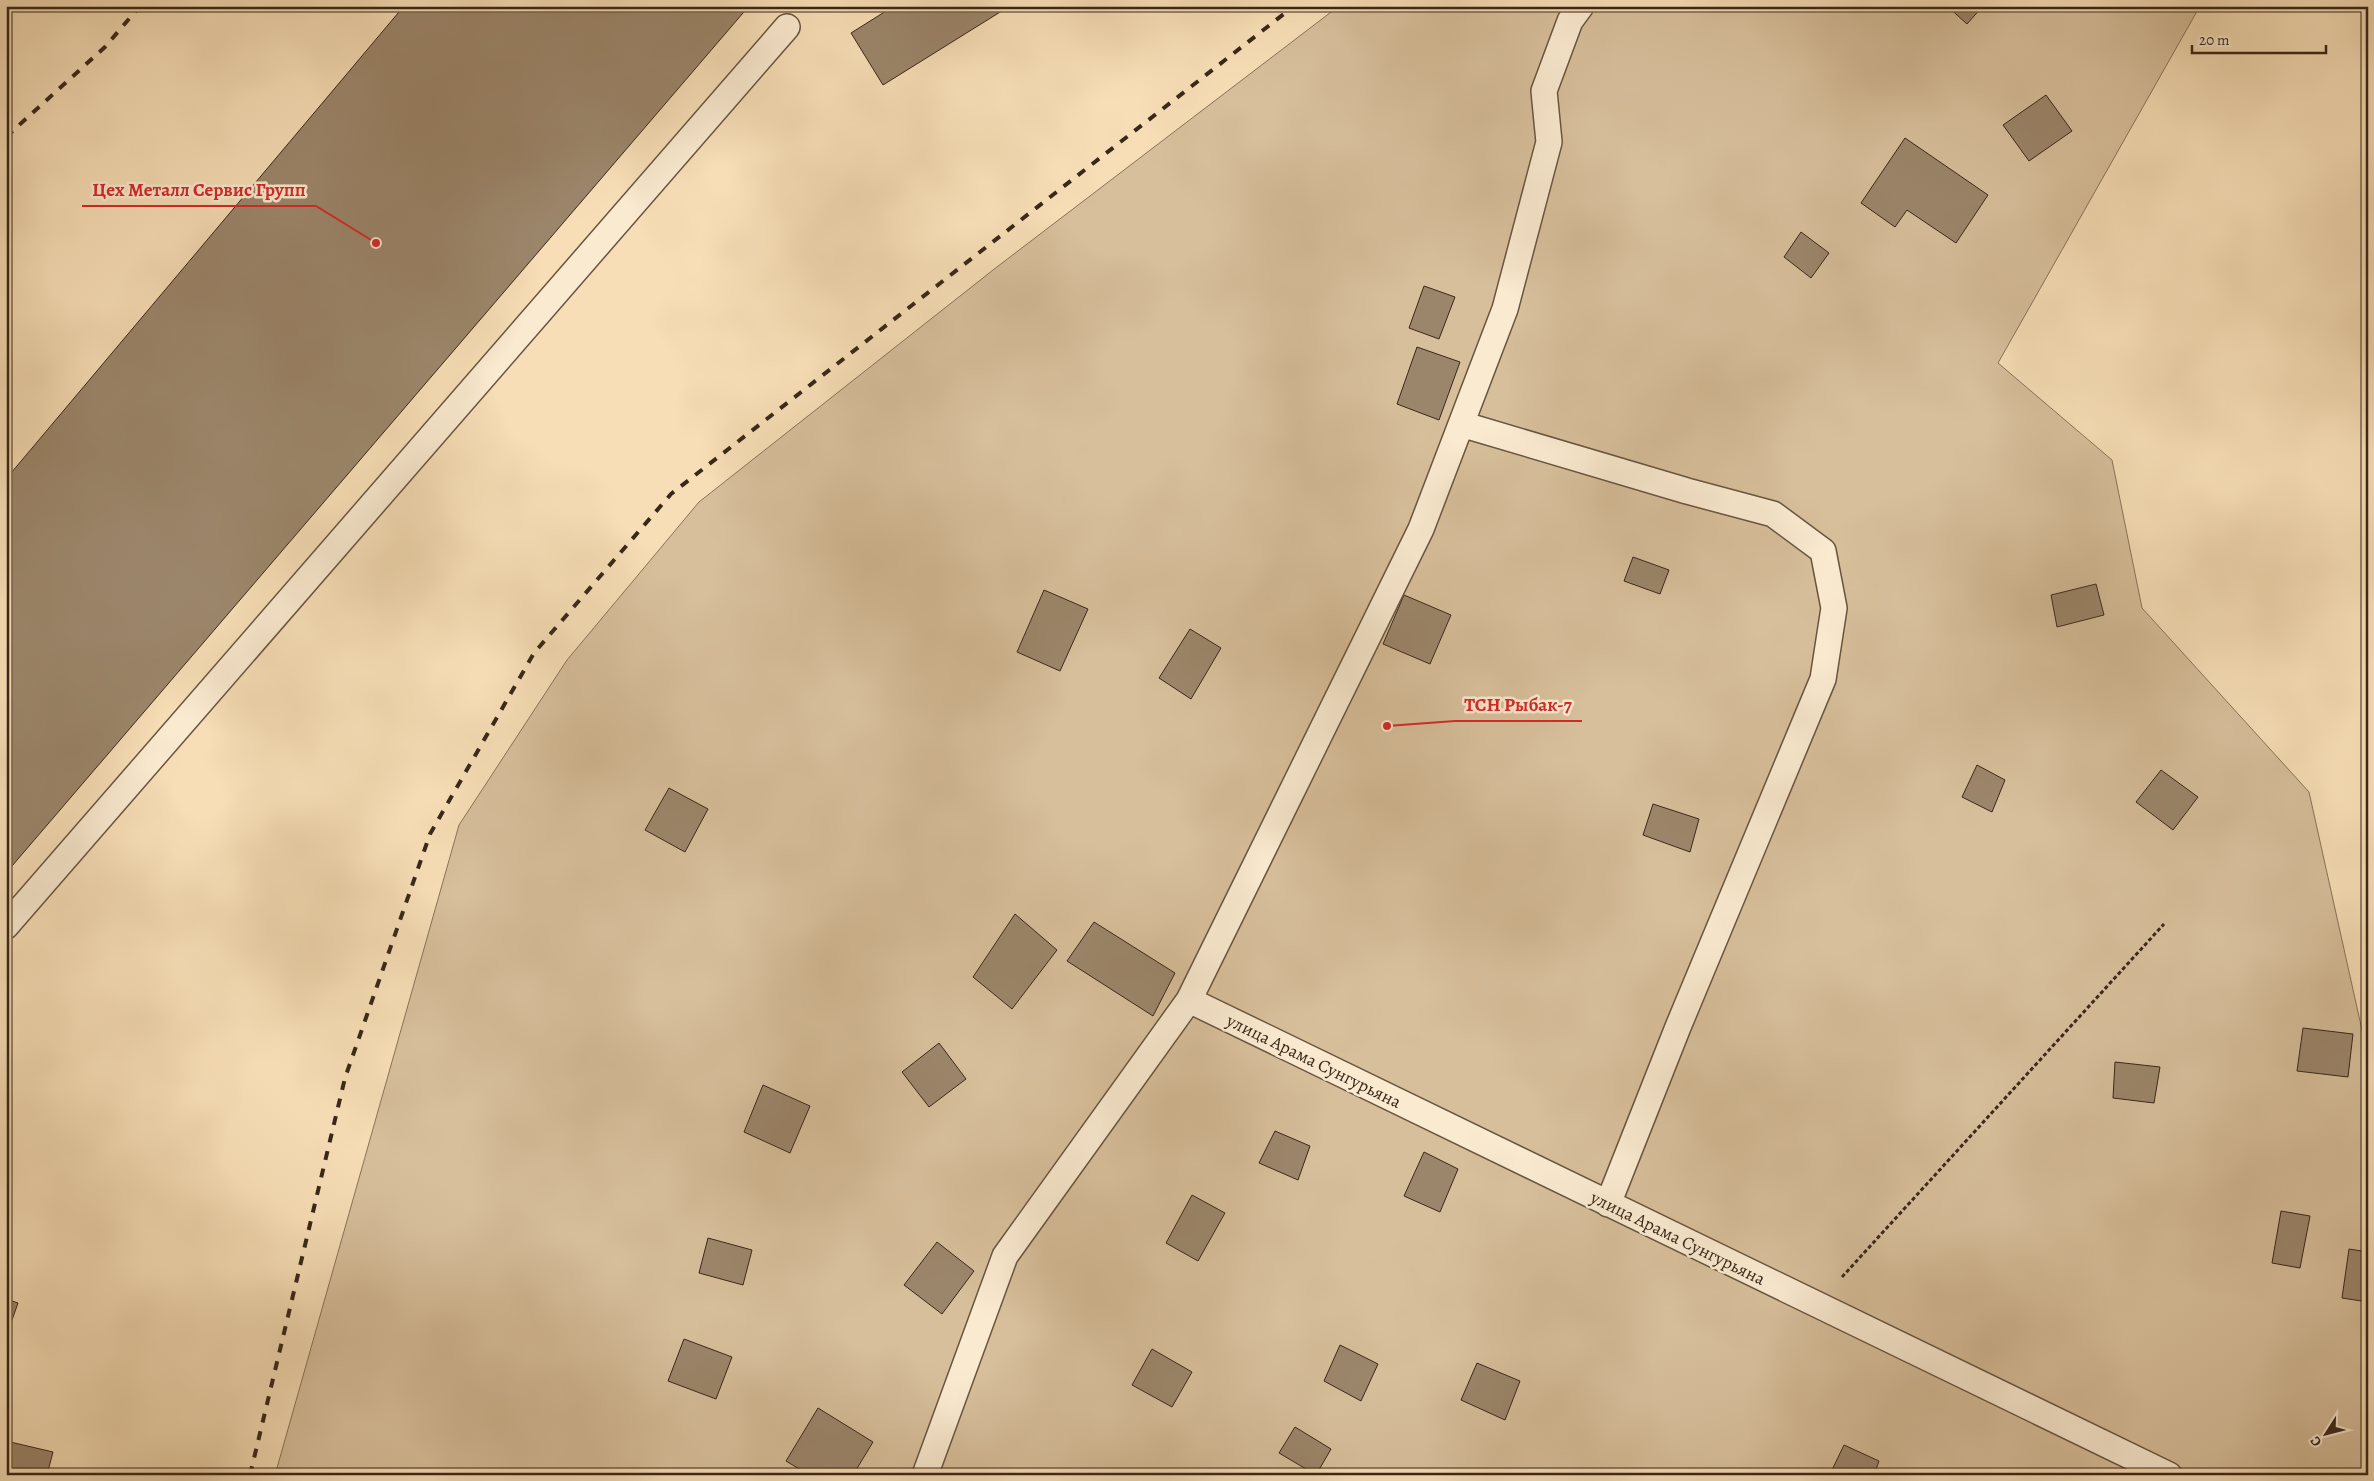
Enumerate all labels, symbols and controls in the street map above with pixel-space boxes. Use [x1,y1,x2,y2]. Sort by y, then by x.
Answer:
scale bar [2192,22,2325,54]
text: 20 m [2199,30,2230,50]
callout: Цех Металл Сервис Групп [82,172,316,206]
text: Цех Металл Сервис Групп [92,177,306,203]
callout: ТСН Рыбак-7 [1455,687,1582,721]
text: ТСН Рыбак-7 [1464,692,1573,718]
street label: улица Арама Сунгурьяна [1222,1008,1406,1114]
street label: улица Арама Сунгурьяна [1586,1185,1770,1291]
north arrow [2302,1408,2352,1458]
text: С [2305,1432,2326,1450]

